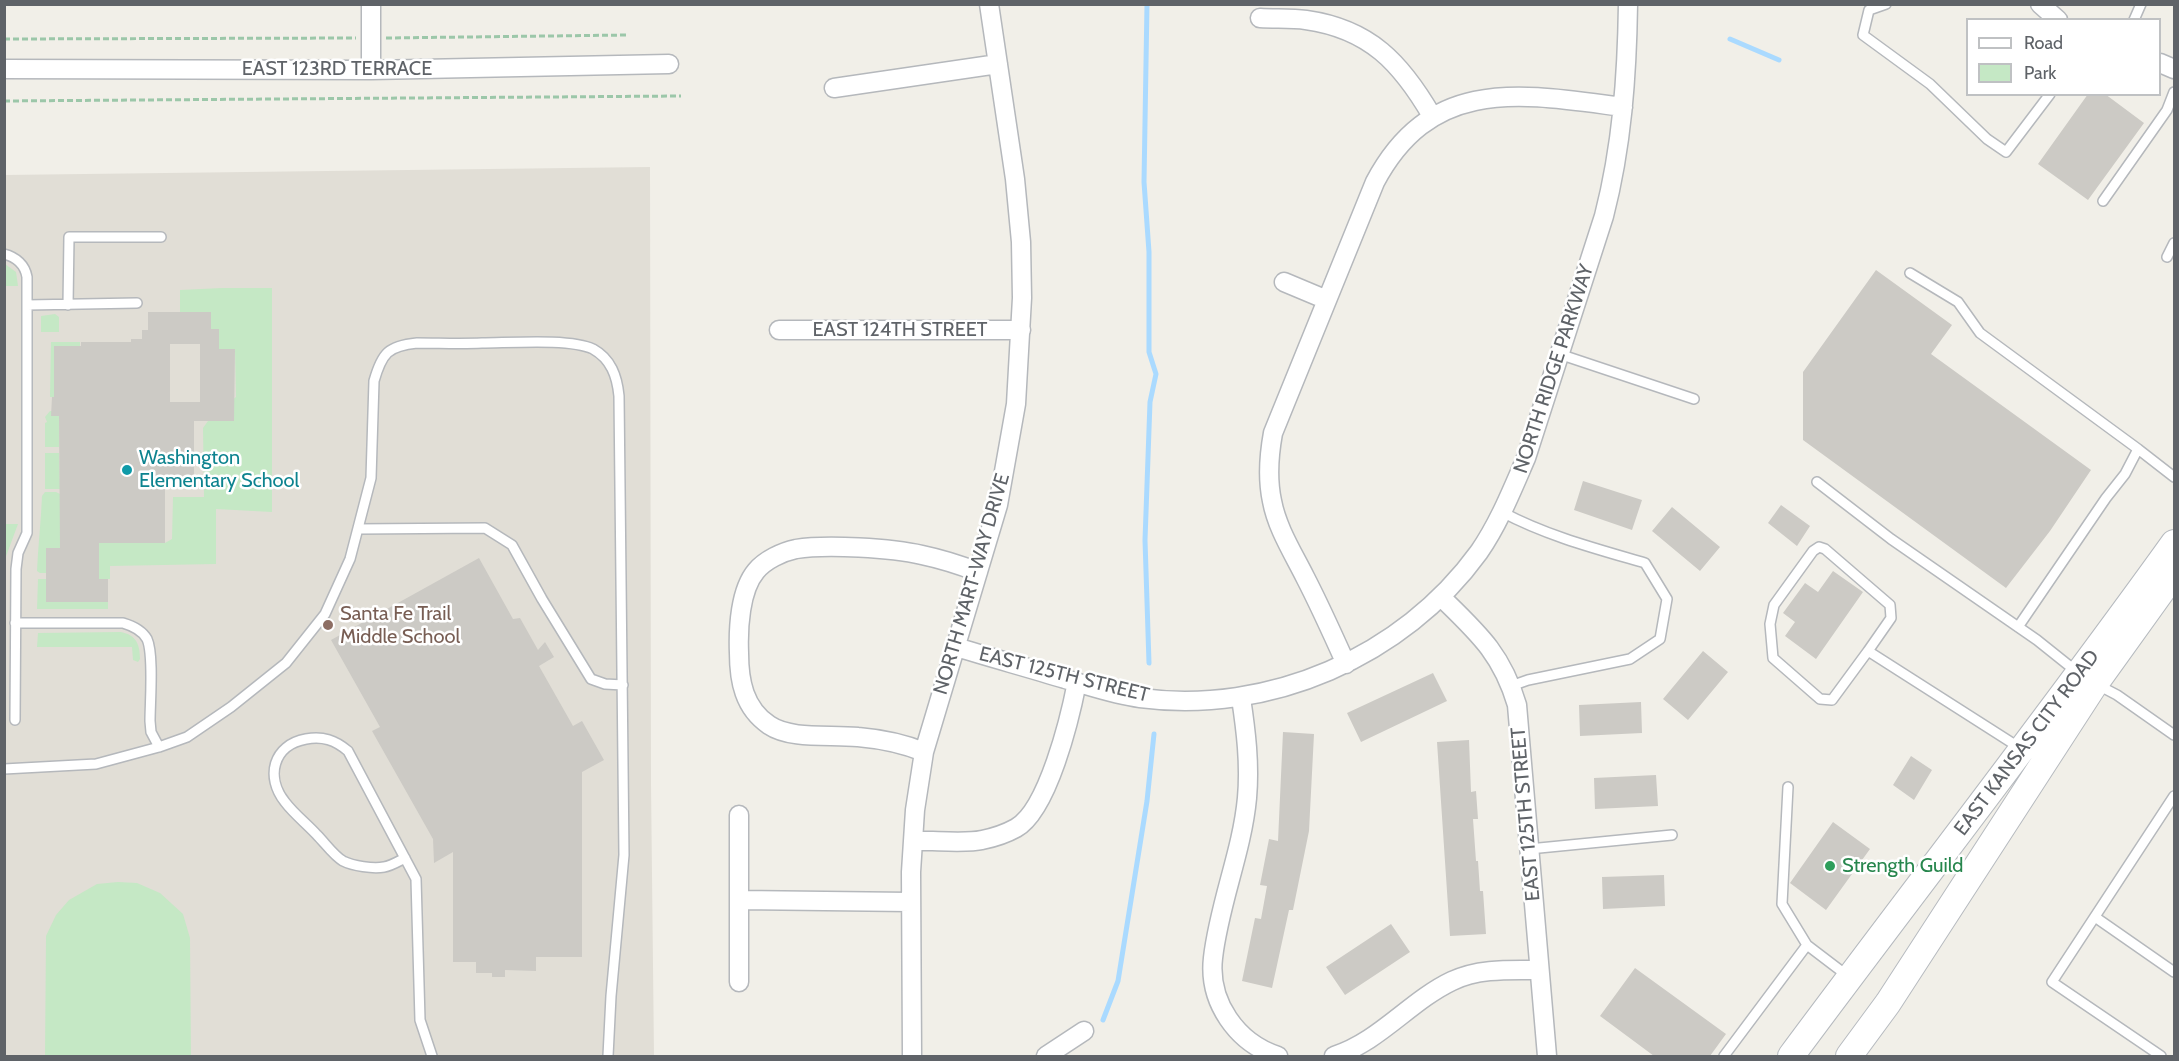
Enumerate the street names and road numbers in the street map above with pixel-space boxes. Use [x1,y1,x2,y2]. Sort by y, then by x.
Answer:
street label: EAST 123RD TERRACE [242,57,432,81]
street label: NORTH RIDGE PARKWAY [1509,262,1599,476]
street label: EAST 124TH STREET [813,318,987,342]
street label: NORTH MART-WAY DRIVE [929,471,1015,697]
street label: EAST 125TH STREET [976,642,1152,708]
street label: EAST KANSAS CITY ROAD [1949,645,2105,841]
street label: EAST 125TH STREET [1506,726,1546,902]

